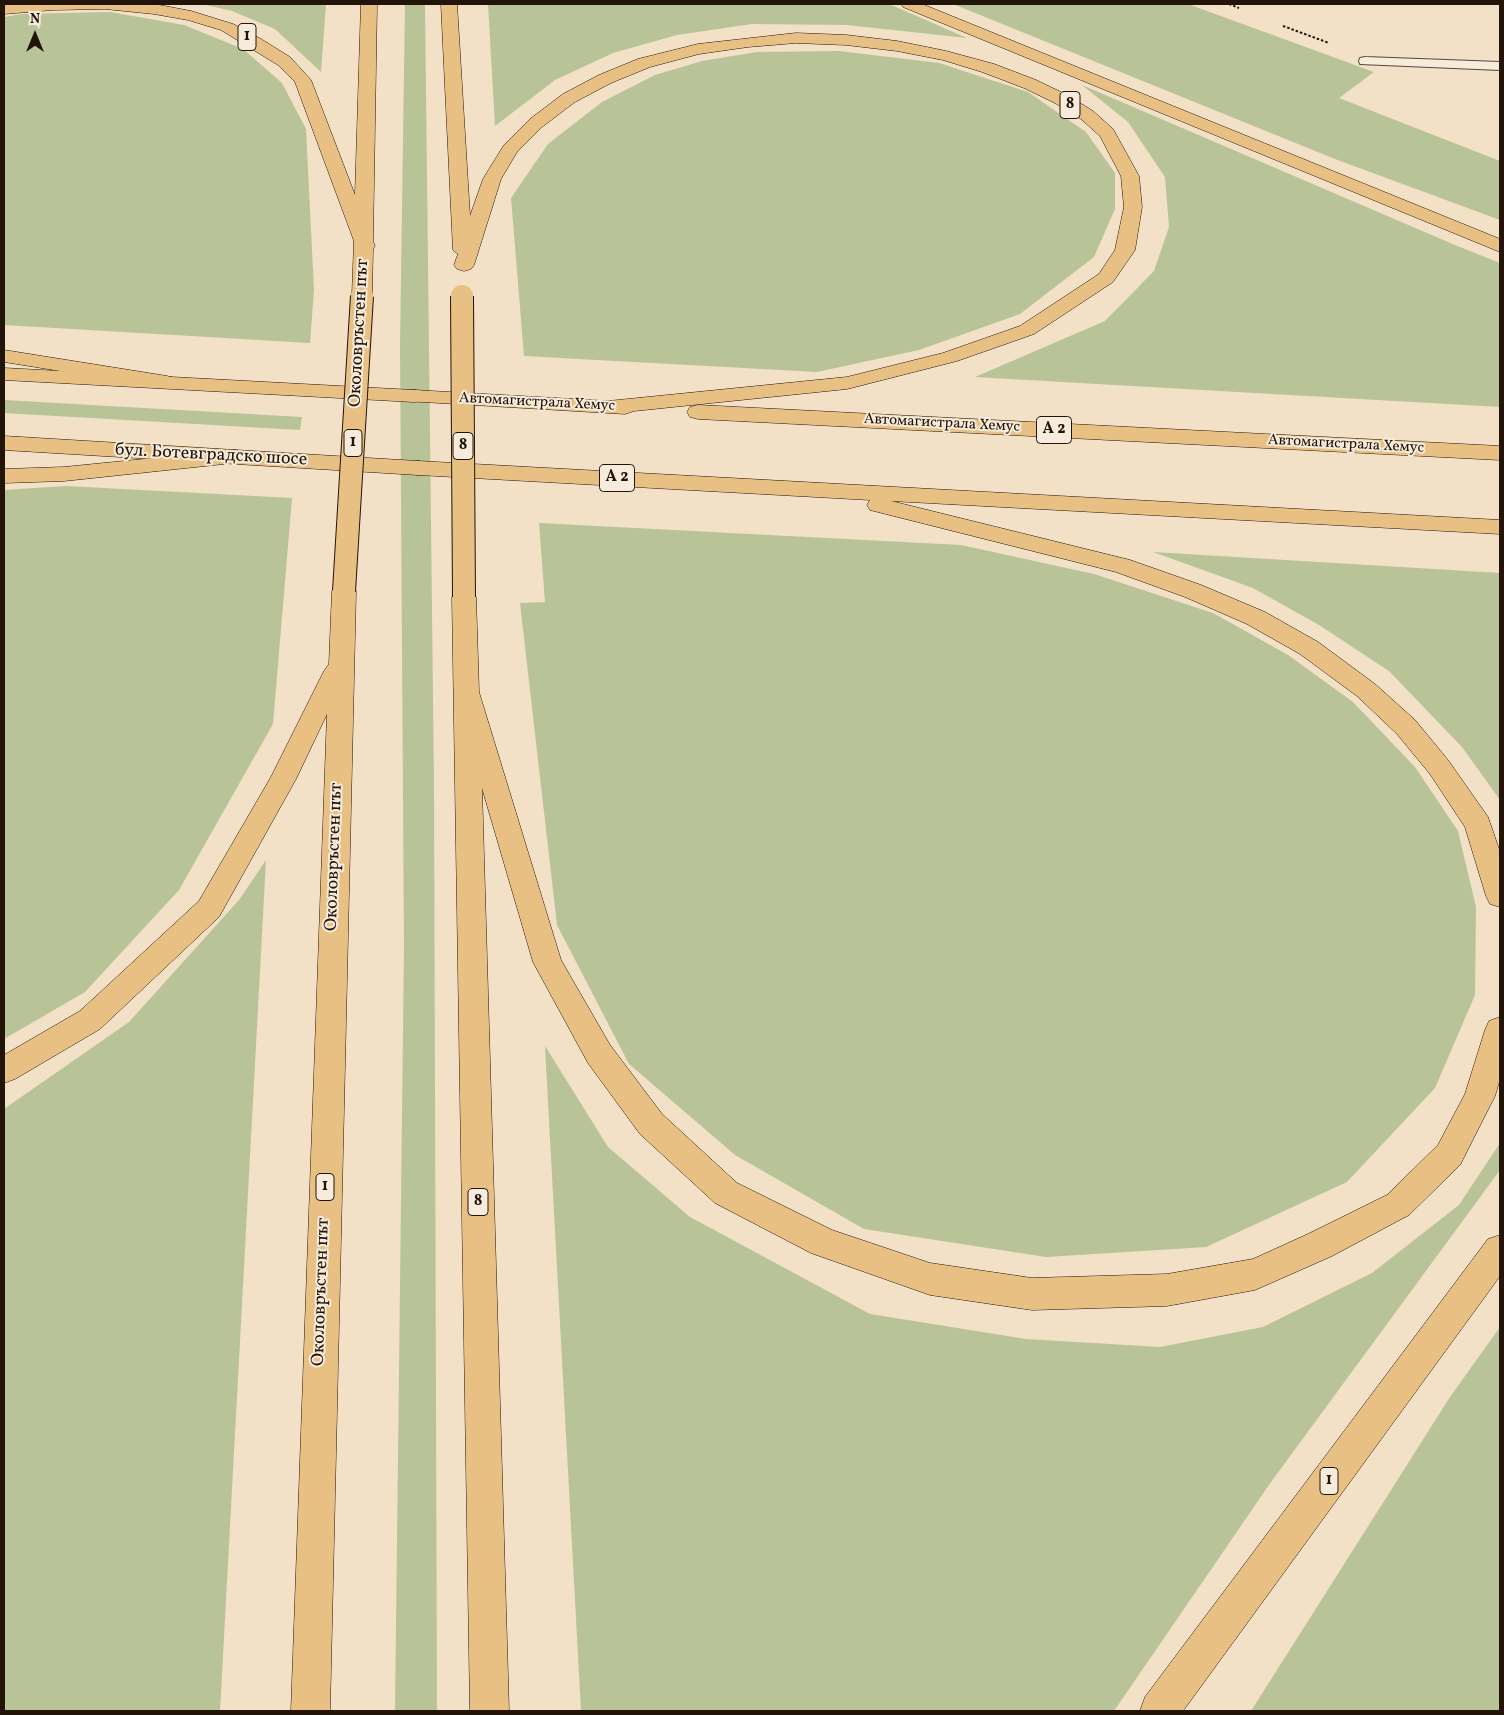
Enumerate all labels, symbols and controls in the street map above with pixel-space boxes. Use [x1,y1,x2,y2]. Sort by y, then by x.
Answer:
north arrow [10,10,60,60]
text: N [30,10,40,29]
road number: 1 [238,24,256,51]
road number: 8 [1060,92,1080,118]
street label: Околовръстен път [345,258,375,408]
street label: Автомагистрала Хемус [458,390,616,416]
street label: Автомагистрала Хемус [863,411,1021,437]
road number: A 2 [1036,416,1072,444]
road number: 1 [344,429,362,456]
road number: 8 [453,432,473,460]
street label: Автомагистрала Хемус [1267,432,1425,458]
street label: бул. Ботевградско шосе [114,440,308,472]
road number: A 2 [600,464,634,492]
street label: Околовръстен път [322,782,348,932]
road number: 1 [316,1174,334,1200]
road number: 8 [468,1188,488,1216]
street label: Околовръстен път [309,1217,335,1367]
road number: 1 [1320,1468,1338,1494]

